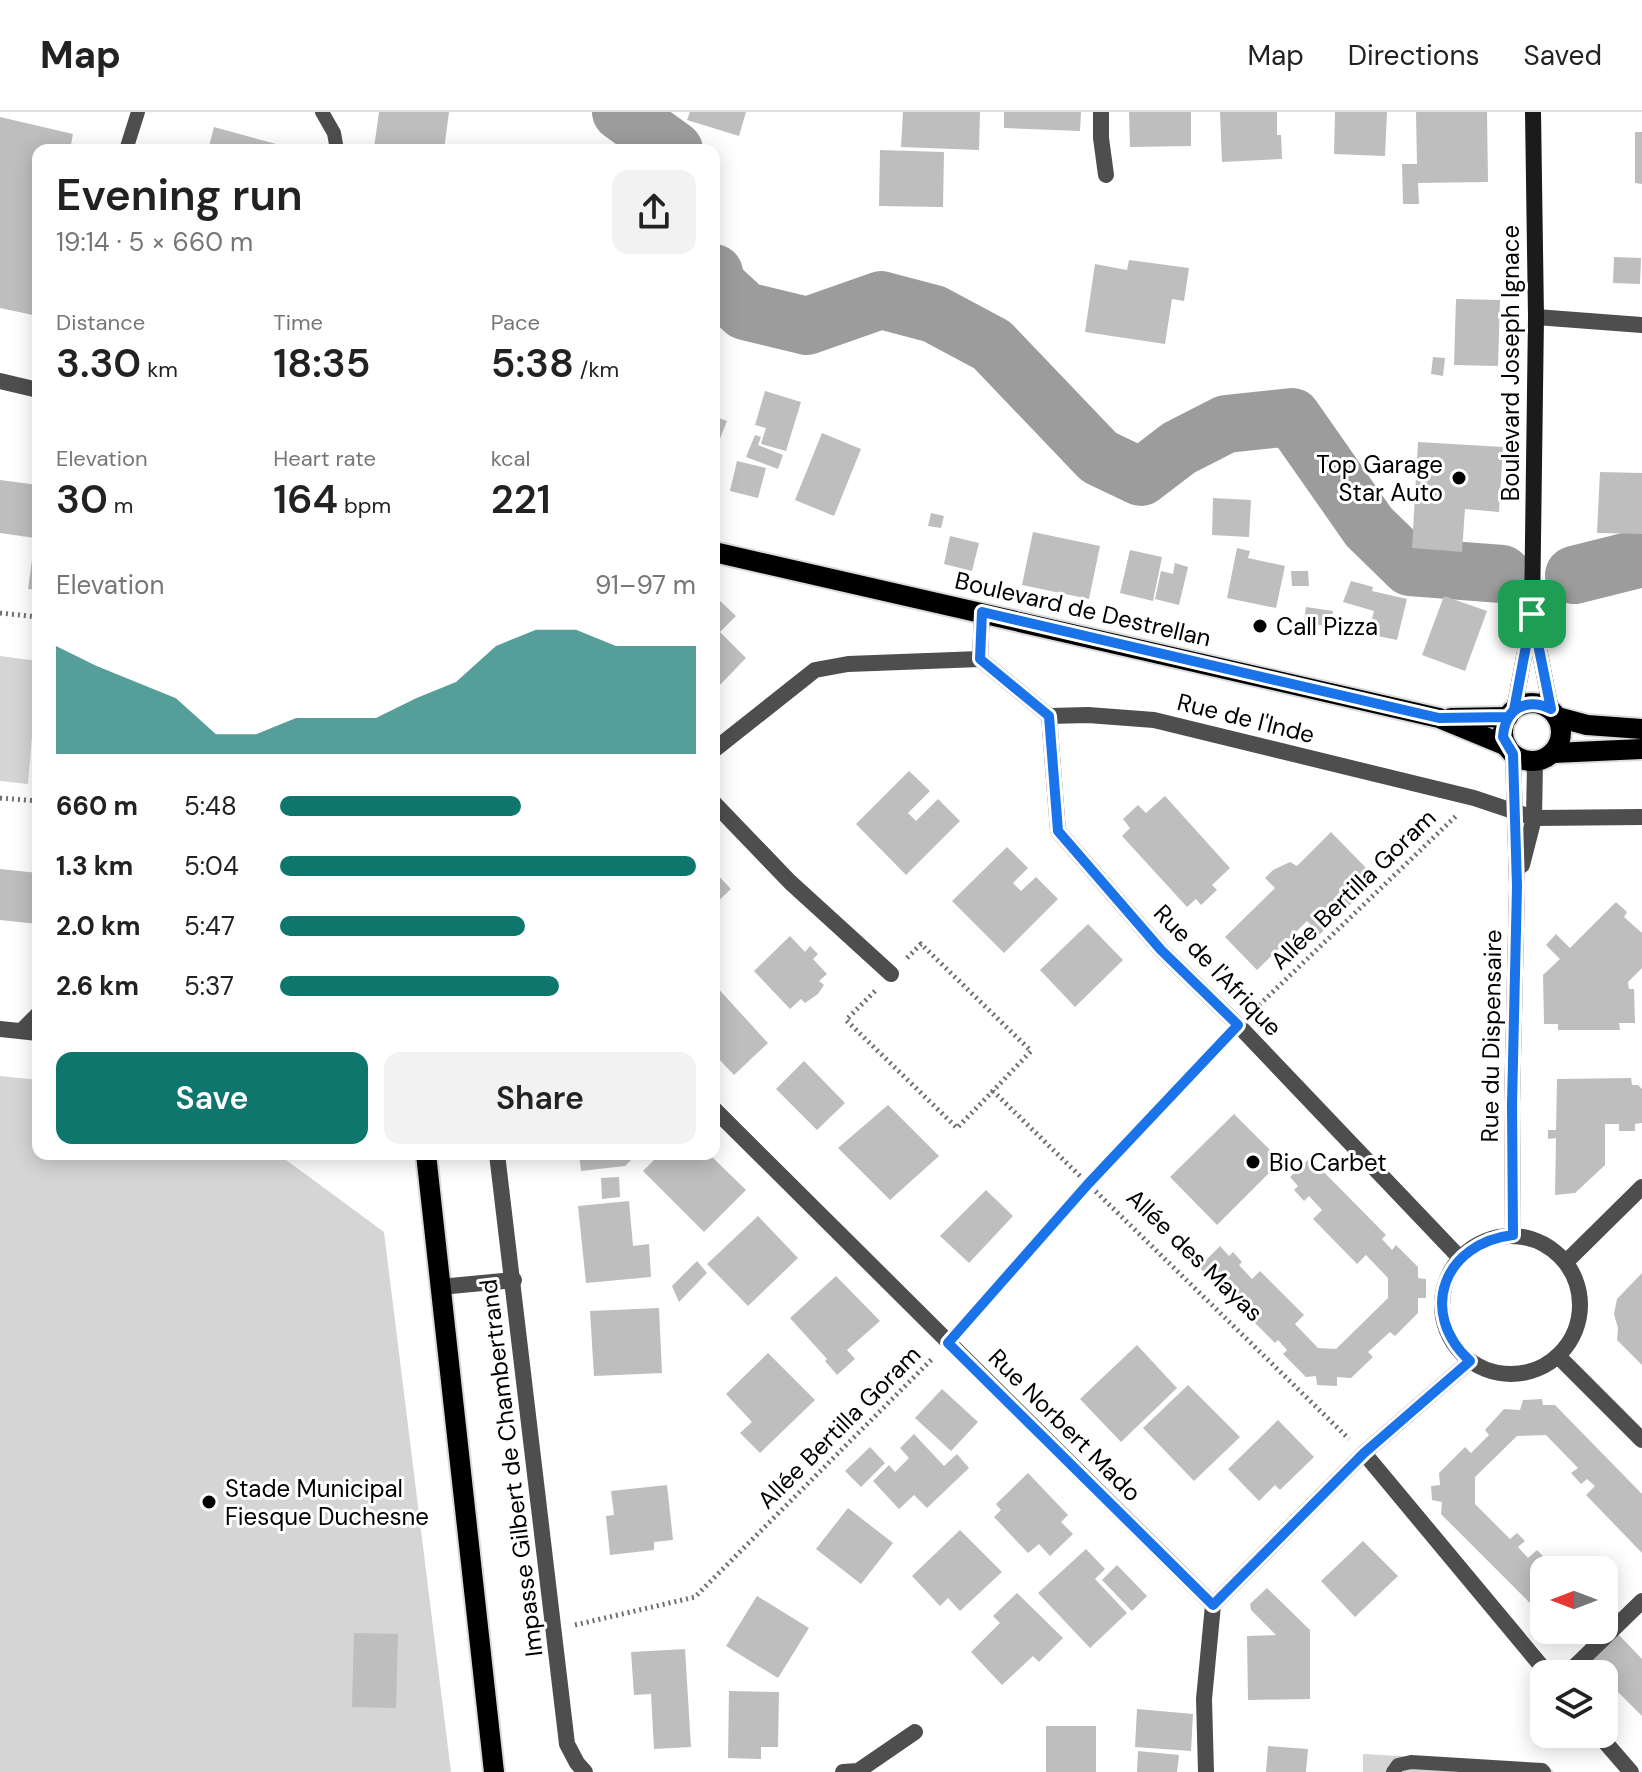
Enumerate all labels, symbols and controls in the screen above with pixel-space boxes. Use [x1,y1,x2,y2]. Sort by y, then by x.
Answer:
text: Map [40,30,121,80]
text: Map [1247,37,1304,74]
text: Directions [1348,37,1480,74]
text: Saved [1524,37,1602,74]
text: Evening run [56,166,303,224]
button: share [612,170,696,254]
text: 19:14 · 5 × 660 m [56,225,253,259]
street label: Boulevard Joseph Ignace [1495,225,1526,501]
text: Distance [56,308,145,337]
text: Time [273,308,323,337]
text: Pace [491,308,540,337]
text: 3.30 [56,337,141,389]
text: 18:35 [273,337,371,389]
text: 5:38 [491,337,574,389]
text: km [141,355,178,384]
text: /km [574,355,619,384]
text: Elevation [56,444,148,473]
text: Heart rate [273,444,376,473]
text: kcal [491,444,530,473]
place label: Top Garage Star Auto [1316,449,1443,508]
marker: Top Garage Star Auto [1450,469,1468,487]
text: 30 [56,473,108,525]
text: 164 [273,473,338,525]
text: 221 [491,473,551,525]
text: m [108,491,133,520]
text: bpm [338,491,391,520]
street label: Boulevard de Destrellan [952,564,1214,654]
text: Elevation [56,568,164,602]
text: 91–97 m [595,568,696,602]
pin [1498,580,1566,648]
icon: arrive [1510,592,1554,636]
place label: Call Pizza [1276,611,1378,642]
marker: Call Pizza [1251,617,1269,635]
street label: Rue de l'Inde [1174,686,1318,750]
text: 660 m [56,789,138,823]
text: 5:48 [184,789,237,823]
street label: Allée Bertilla Goram [1264,802,1442,976]
text: 1.3 km [56,849,133,883]
text: 5:04 [184,849,239,883]
street label: Rue de l'Afrique [1147,898,1289,1042]
text: 2.0 km [56,909,140,943]
text: 5:47 [184,909,235,943]
street label: Rue du Dispensaire [1474,929,1508,1143]
text: 2.6 km [56,969,139,1003]
text: 5:37 [184,969,234,1003]
button: Save [56,1052,368,1144]
button: Share [384,1052,696,1144]
place label: Bio Carbet [1269,1147,1387,1178]
marker: Bio Carbet [1244,1153,1262,1171]
street label: Allée des Mayas [1120,1182,1270,1328]
street label: Impasse Gilbert de Chambertrand [472,1278,550,1658]
street label: Allée Bertilla Goram [751,1339,927,1515]
street label: Rue Norbert Mado [982,1342,1148,1508]
place label: Stade Municipal Fiesque Duchesne [225,1473,429,1532]
marker: Stade Municipal Fiesque Duchesne [200,1493,218,1511]
north arrow [1530,1556,1618,1644]
map controls [1530,1556,1618,1748]
button: layers [1530,1660,1618,1748]

